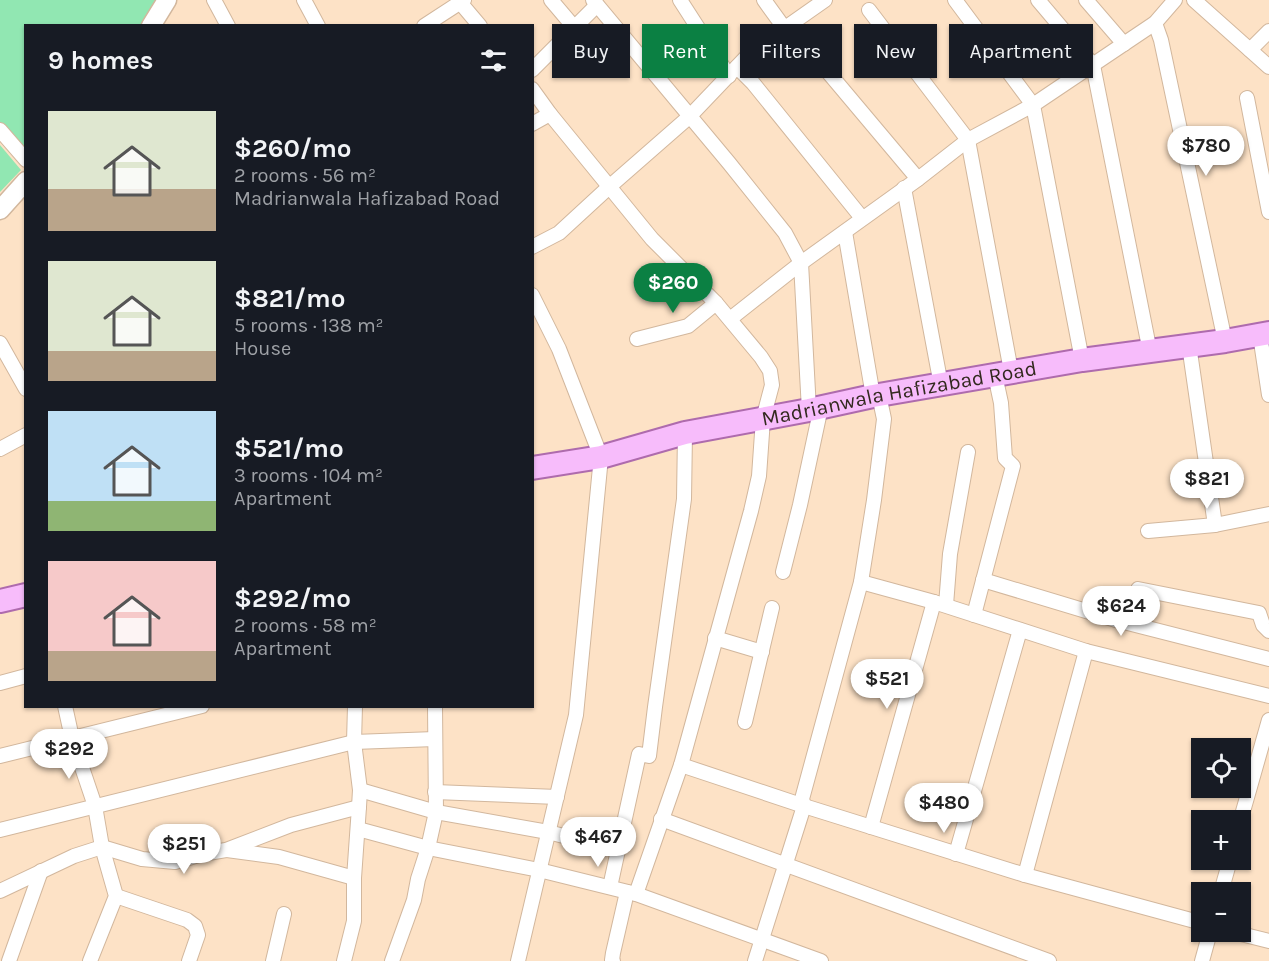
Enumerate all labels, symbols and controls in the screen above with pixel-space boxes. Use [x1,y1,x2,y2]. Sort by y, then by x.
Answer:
chip: Buy [552,24,630,78]
chip: Rent [642,24,728,78]
chip: Filters [740,24,842,78]
chip: New [854,24,937,78]
chip: Apartment [949,24,1093,78]
icon: filters [477,44,510,77]
text: 9 homes [48,45,154,76]
pin: $780 [1170,126,1242,177]
text: $260/mo [234,133,352,164]
text: $780 [1181,134,1231,157]
icon: home [96,135,168,207]
text: 2 rooms · 56 m² [234,164,376,187]
text: Madrianwala Hafizabad Road [234,187,500,210]
pin: $260 [637,263,709,314]
text: $260 [648,271,698,294]
text: $821/mo [234,283,345,314]
icon: home [96,285,168,357]
text: 5 rooms · 138 m² [234,314,384,337]
text: House [234,337,291,360]
street label: Madrianwala Hafizabad Road [759,356,1039,431]
text: $521/mo [234,433,344,464]
icon: home [96,435,168,507]
pin: $821 [1171,459,1243,510]
text: 3 rooms · 104 m² [234,464,383,487]
text: $821 [1184,467,1230,490]
text: Apartment [234,487,332,510]
text: $292/mo [234,583,351,614]
icon: home [96,585,168,657]
pin: $624 [1085,586,1157,637]
text: $624 [1096,594,1146,617]
text: 2 rooms · 58 m² [234,614,377,637]
text: Apartment [234,637,332,660]
pin: $521 [851,659,923,710]
text: $521 [865,667,909,690]
pin: $292 [33,729,105,780]
text: $292 [44,737,94,760]
map controls [1191,738,1251,942]
button: locate [1191,738,1251,798]
pin: $480 [908,783,980,834]
text: $480 [918,791,970,814]
button: + [1191,810,1251,870]
pin: $467 [562,817,634,868]
pin: $251 [148,824,220,875]
text: $467 [574,825,622,848]
text: $251 [162,832,206,855]
button: − [1191,882,1251,942]

